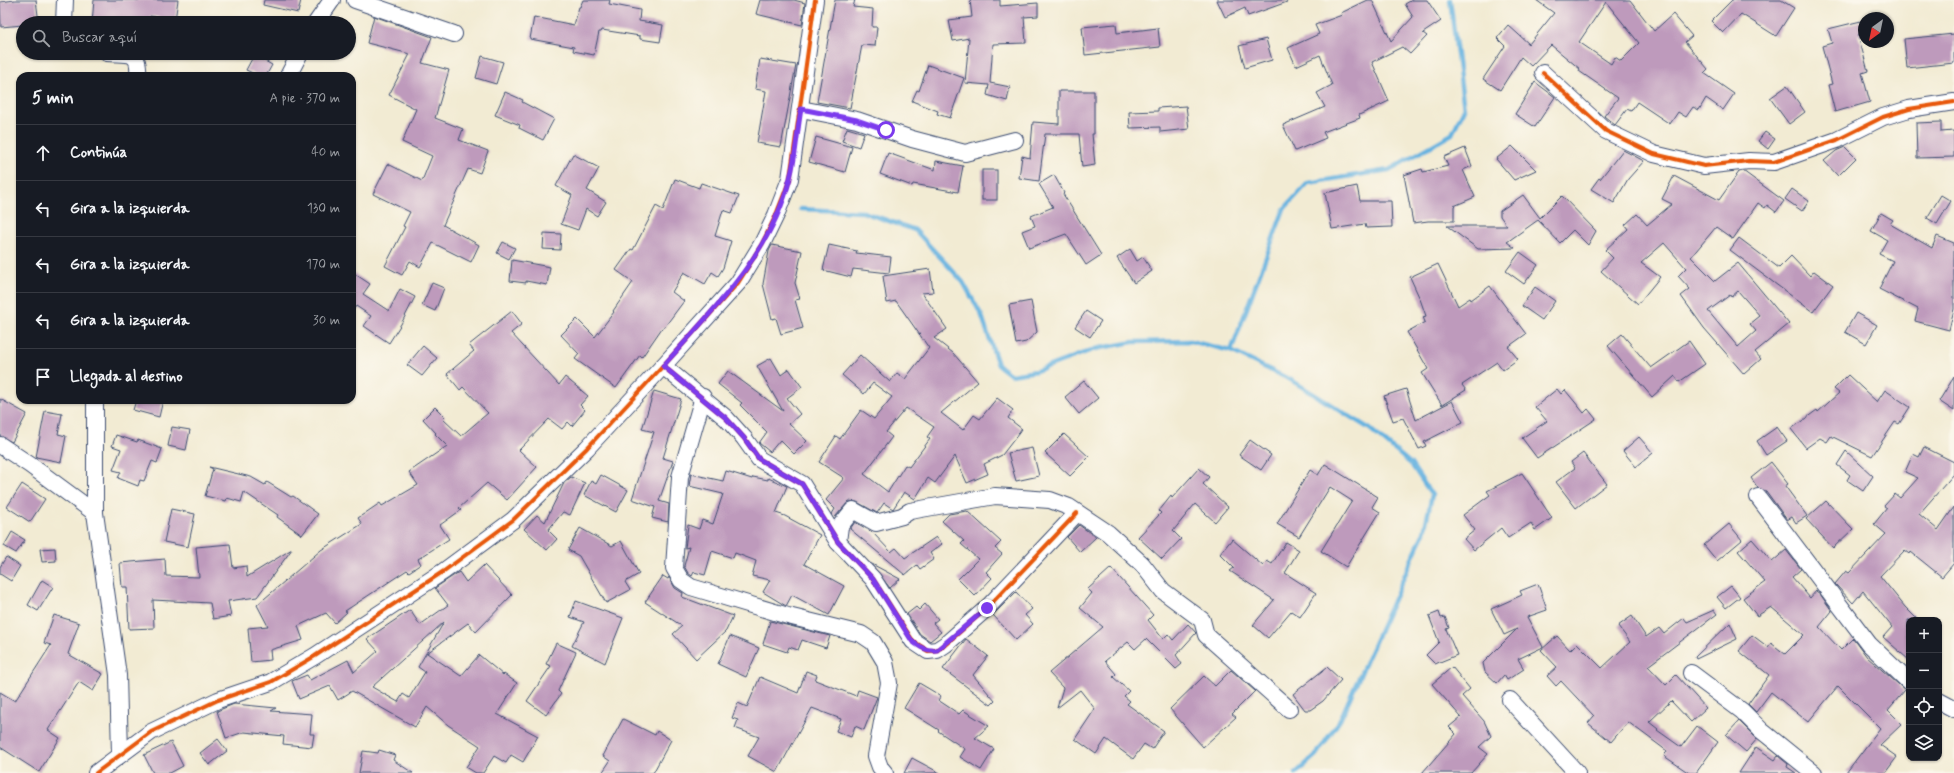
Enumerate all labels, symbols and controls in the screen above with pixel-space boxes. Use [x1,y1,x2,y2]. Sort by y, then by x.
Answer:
north arrow [1858,12,1894,48]
search box [16,16,356,60]
icon: search [30,27,52,49]
text: Buscar aquí [62,28,137,48]
text: 5 min [32,87,74,109]
text: A pie · 370 m [270,90,340,107]
route start [877,121,895,139]
icon: ahead [32,142,54,164]
text: Continúa [70,143,127,163]
text: 40 m [311,144,340,161]
icon: left [32,198,54,220]
text: Gira a la izquierda [70,199,189,219]
text: 130 m [307,200,340,217]
icon: left [32,254,54,276]
text: Gira a la izquierda [70,255,189,275]
text: 170 m [306,256,340,273]
icon: left [32,310,54,332]
text: Gira a la izquierda [70,311,189,331]
text: 30 m [313,312,340,329]
icon: arrive [32,366,54,388]
text: Llegada al destino [70,367,183,387]
route end [978,599,996,617]
map controls [1906,617,1942,761]
button: + [1906,617,1942,653]
button: − [1906,653,1942,689]
button: locate [1906,689,1942,725]
button: layers [1906,725,1942,761]

